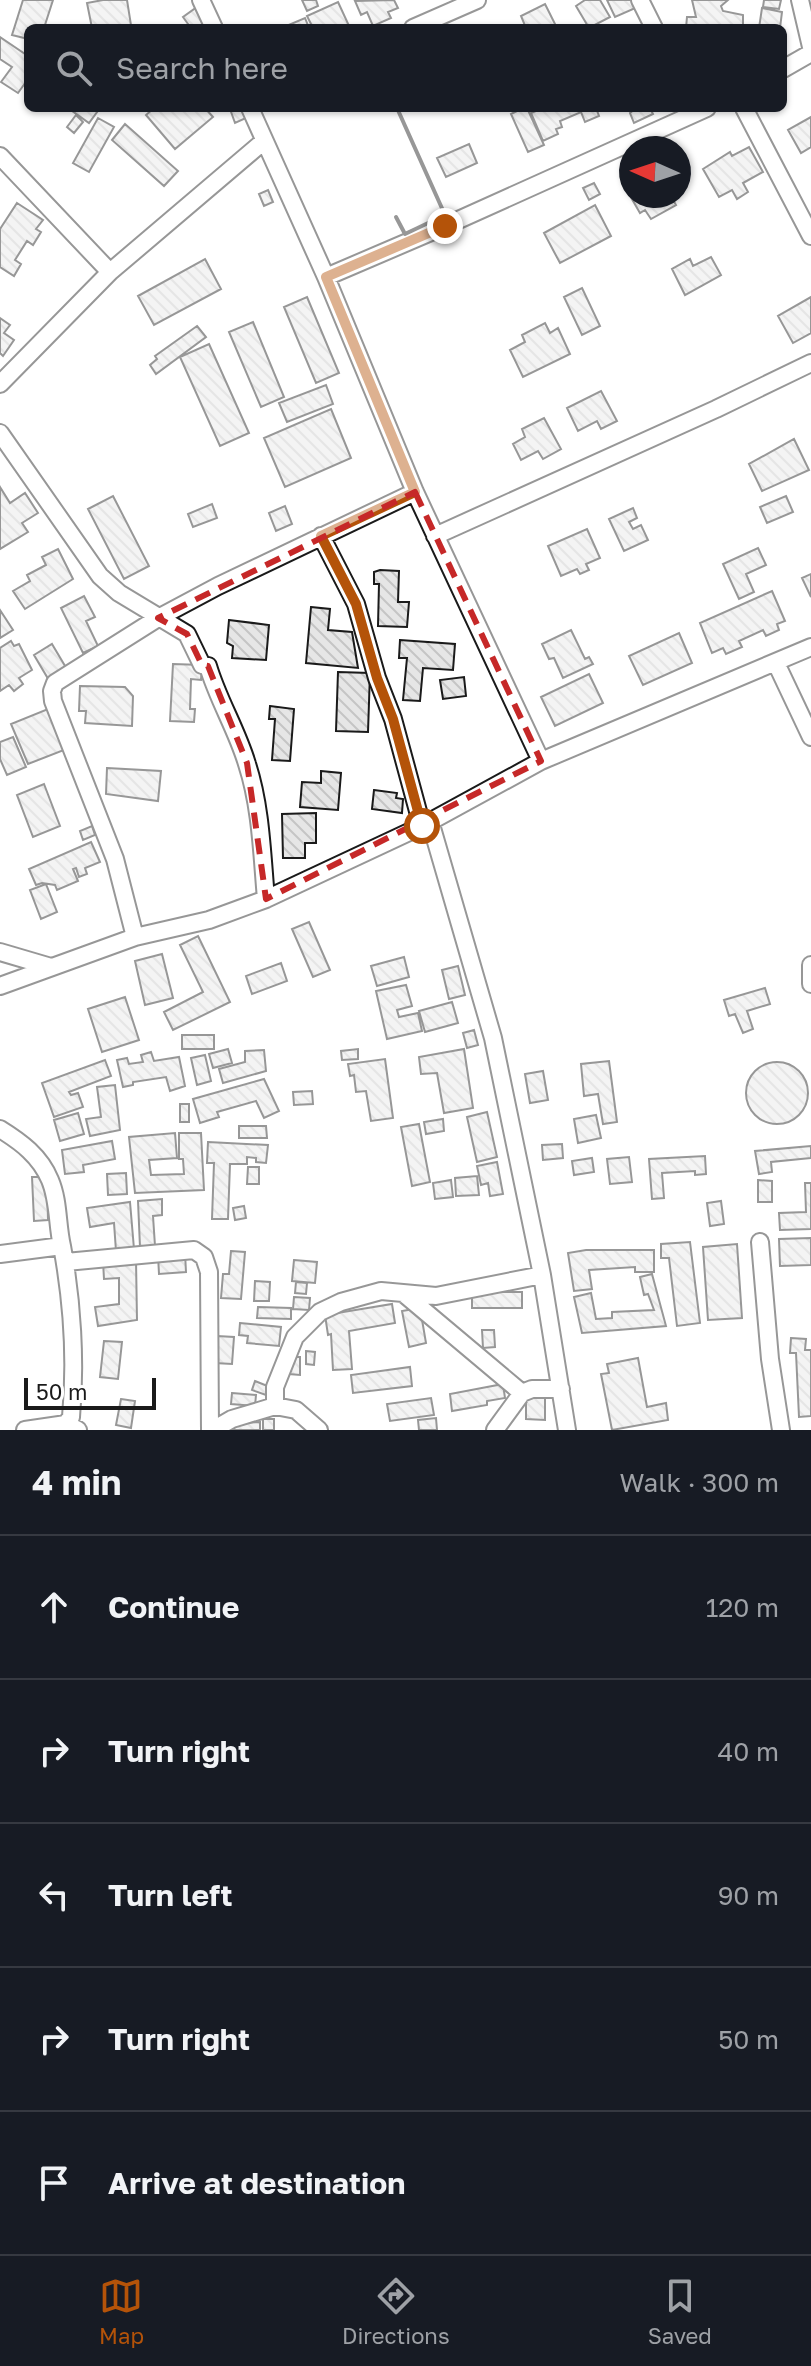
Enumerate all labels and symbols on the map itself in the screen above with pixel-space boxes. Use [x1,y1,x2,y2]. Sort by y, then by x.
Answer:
north arrow [619,136,691,208]
route end [427,208,463,244]
route start [404,808,440,844]
scale bar [24,1374,156,1410]

